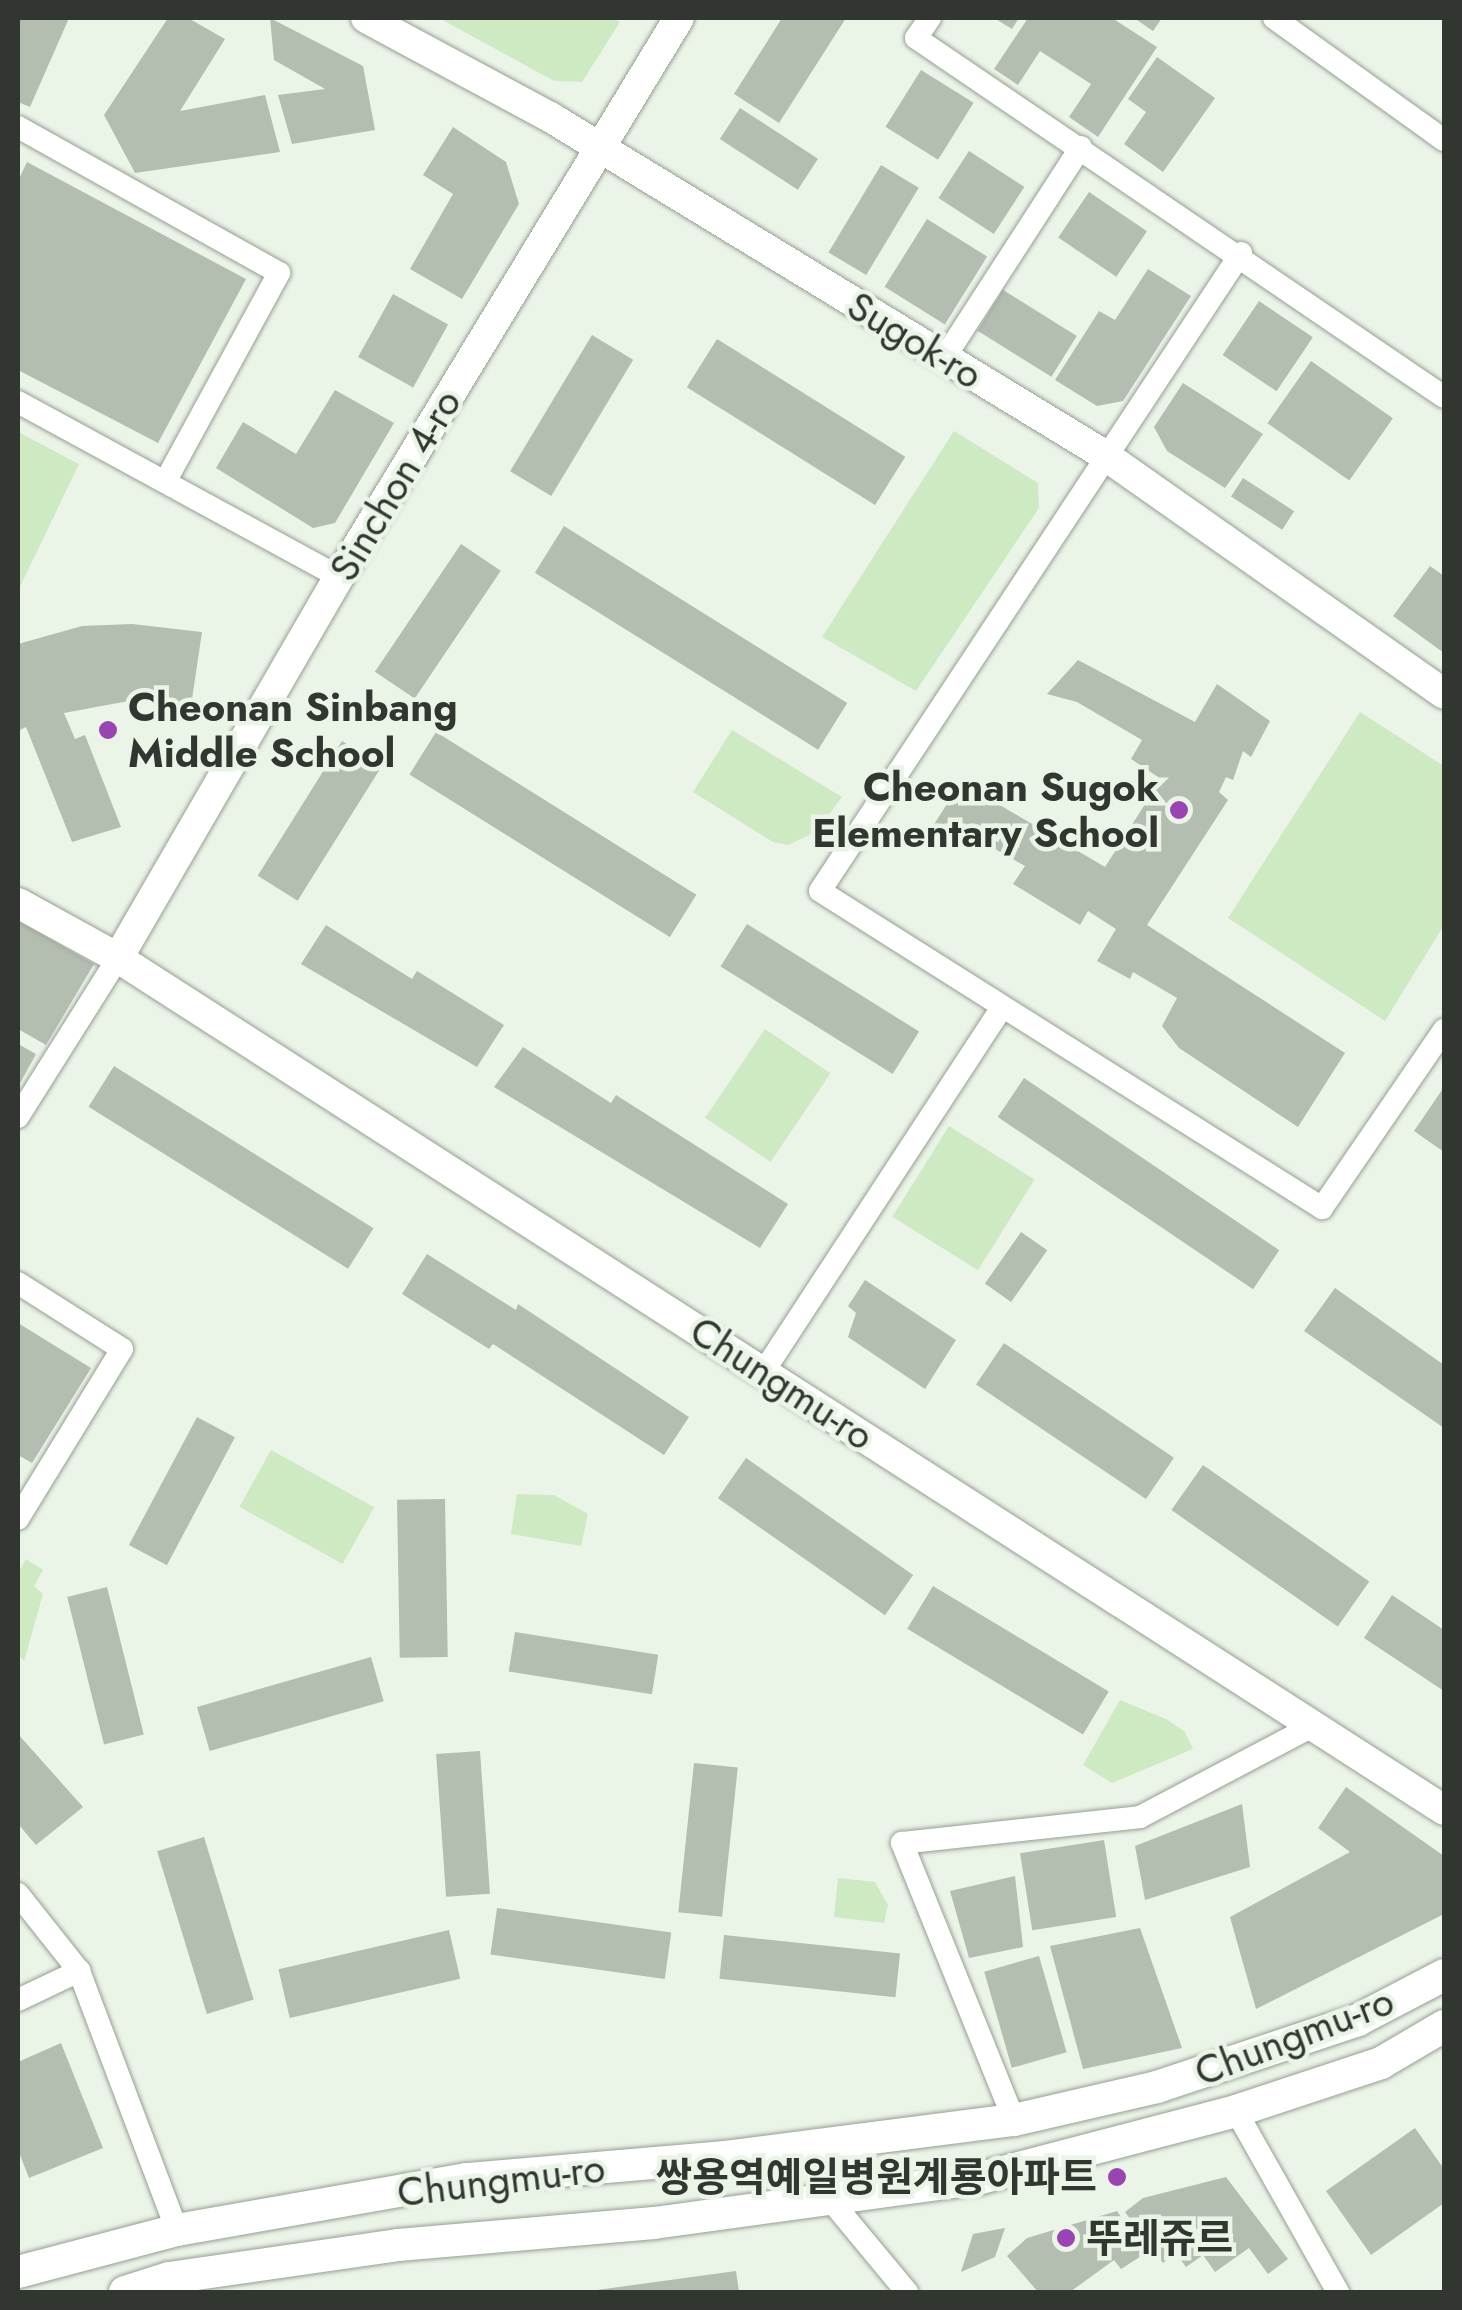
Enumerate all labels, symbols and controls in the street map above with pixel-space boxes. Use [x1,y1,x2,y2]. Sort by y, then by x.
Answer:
street label: Sugok-ro [839,281,991,399]
street label: Sinchon 4-ro [319,381,471,589]
place label: Cheonan Sinbang Middle School [128,683,458,777]
marker: Cheonan Sinbang Middle School [97,719,119,741]
place label: Cheonan Sugok Elementary School [812,763,1159,857]
marker: Cheonan Sugok Elementary School [1168,799,1190,821]
street label: Chungmu-ro [681,1306,883,1460]
street label: Chungmu-ro [1188,1976,1400,2096]
street label: Chungmu-ro [394,2143,608,2217]
place label: 쌍용역예일병원계룡아파트 [655,2153,1097,2201]
marker: 쌍용역예일병원계룡아파트 [1106,2166,1128,2188]
place label: 뚜레쥬르 [1086,2214,1233,2262]
marker: 뚜레쥬르 [1055,2227,1077,2249]

